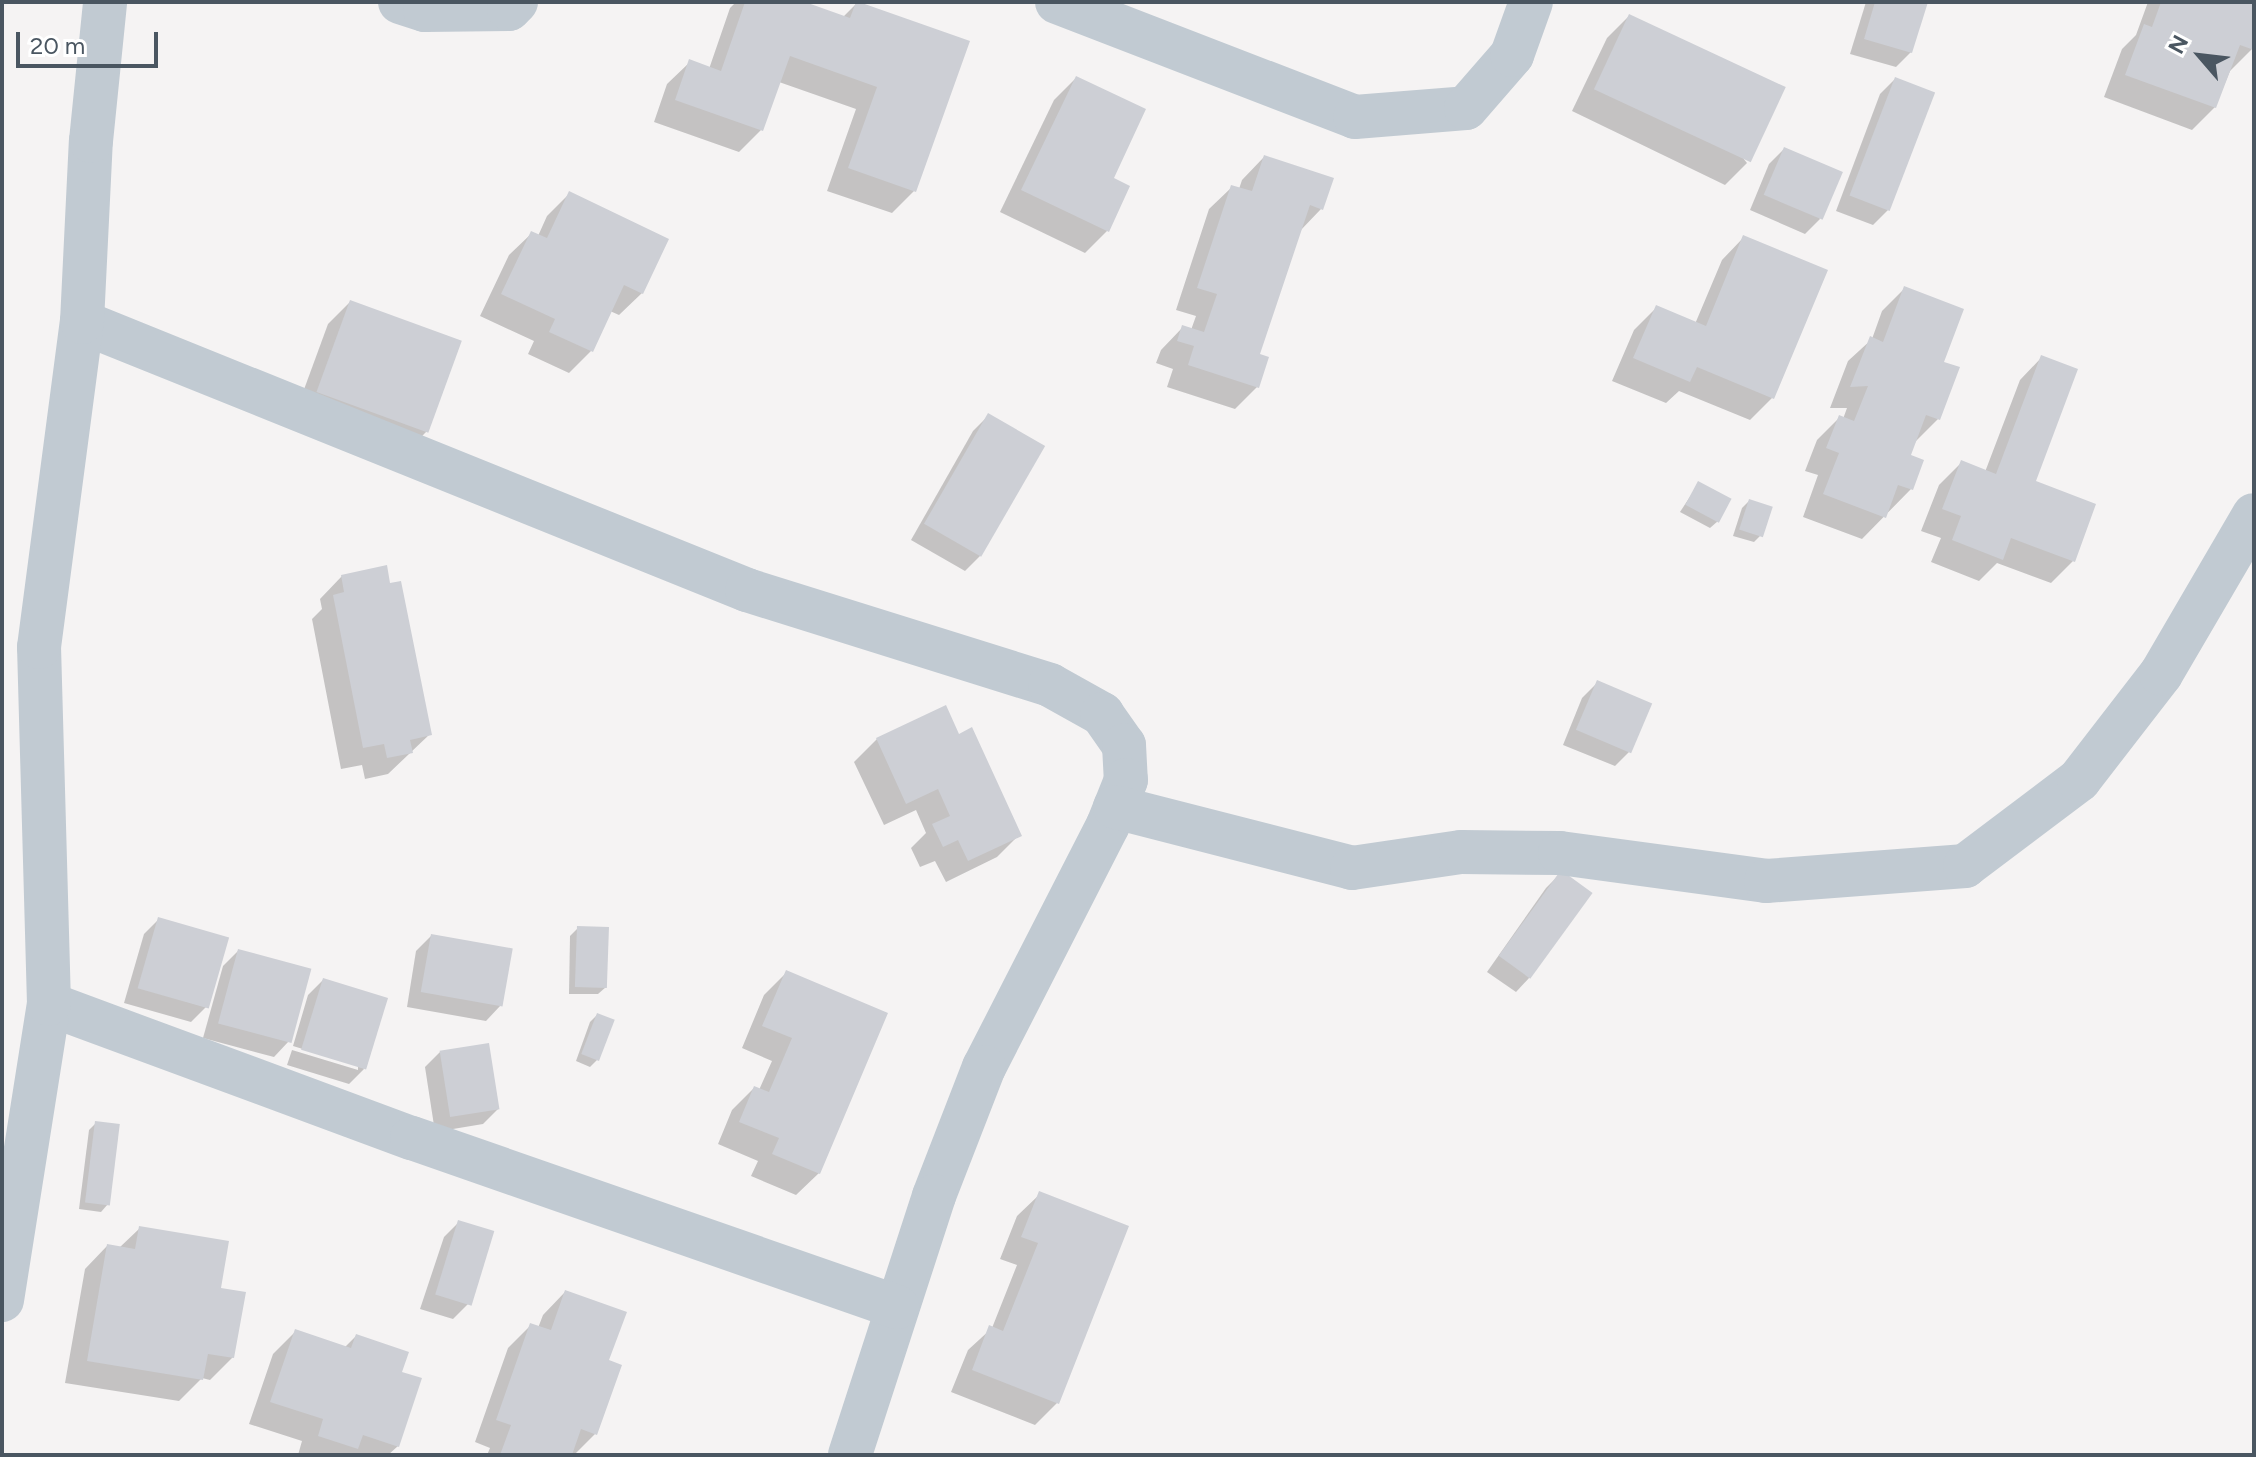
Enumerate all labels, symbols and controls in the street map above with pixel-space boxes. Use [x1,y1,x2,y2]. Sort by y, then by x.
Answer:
scale bar [20,16,162,66]
north arrow [2160,16,2240,96]
text: 20 m [30,31,85,60]
text: N [2162,31,2194,58]

